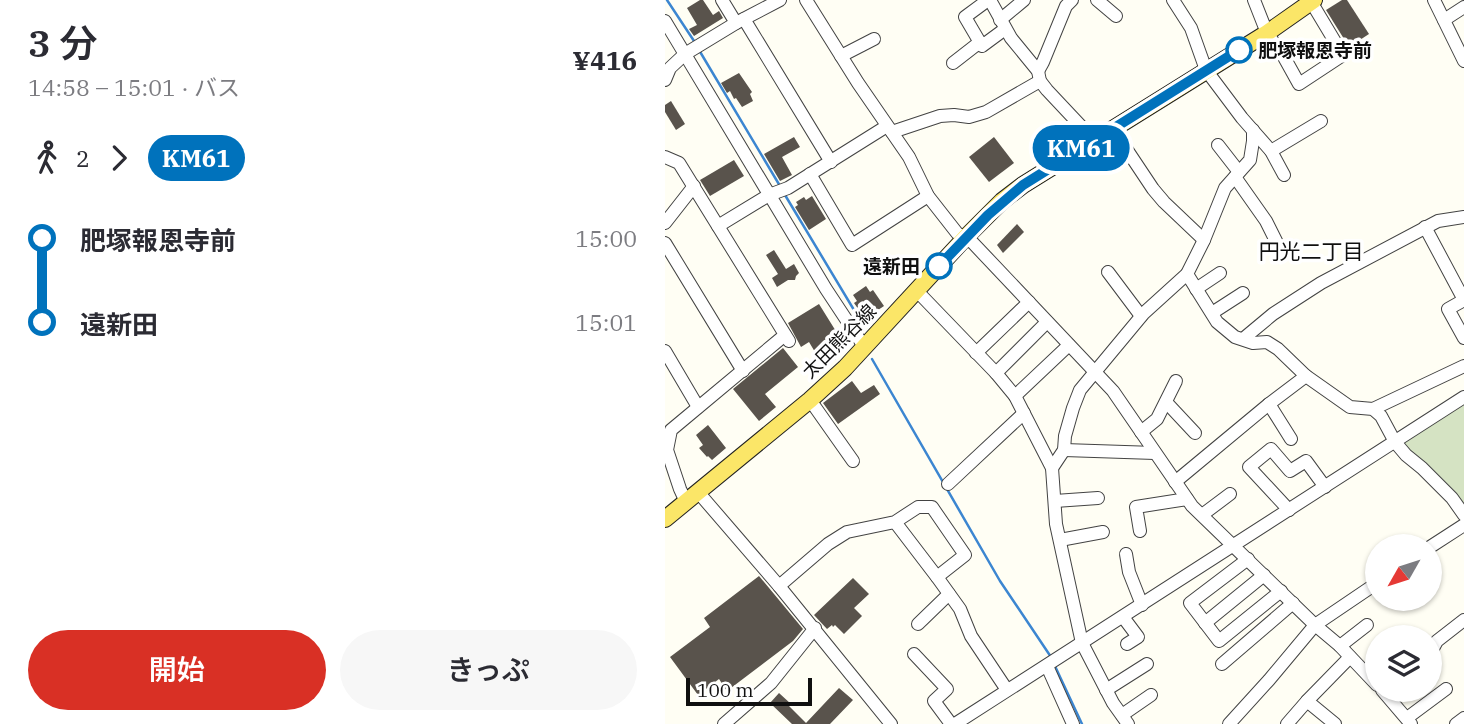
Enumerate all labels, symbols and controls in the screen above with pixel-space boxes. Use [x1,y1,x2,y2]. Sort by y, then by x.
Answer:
text: 3 分 [28,18,98,67]
marker: 肥塚報恩寺前 [1226,37,1252,63]
place label: 肥塚報恩寺前 [1258,38,1372,62]
text: ¥416 [572,43,637,77]
text: 14:58 – 15:01 · バス [28,72,240,102]
line badge: KM61 [1032,125,1130,171]
text: KM61 [1047,132,1115,164]
icon: walk [28,139,66,177]
icon: forward [100,139,138,177]
text: KM61 [162,142,231,174]
text: 2 [76,143,90,173]
text: 肥塚報恩寺前 [80,223,236,257]
text: 15:00 [575,223,637,253]
district label: 円光二丁目 [1259,237,1364,265]
marker: 遠新田 [926,253,952,279]
place label: 遠新田 [863,254,920,278]
street label: 太田熊谷線 [797,299,881,383]
text: 遠新田 [80,307,158,341]
text: 15:01 [575,307,637,337]
north arrow [1365,534,1442,611]
map controls [1365,534,1442,702]
button: layers [1365,625,1442,702]
button: 開始 [28,630,326,710]
button: きっぷ [340,630,637,710]
scale bar [686,675,812,707]
text: 100 m [697,678,754,702]

